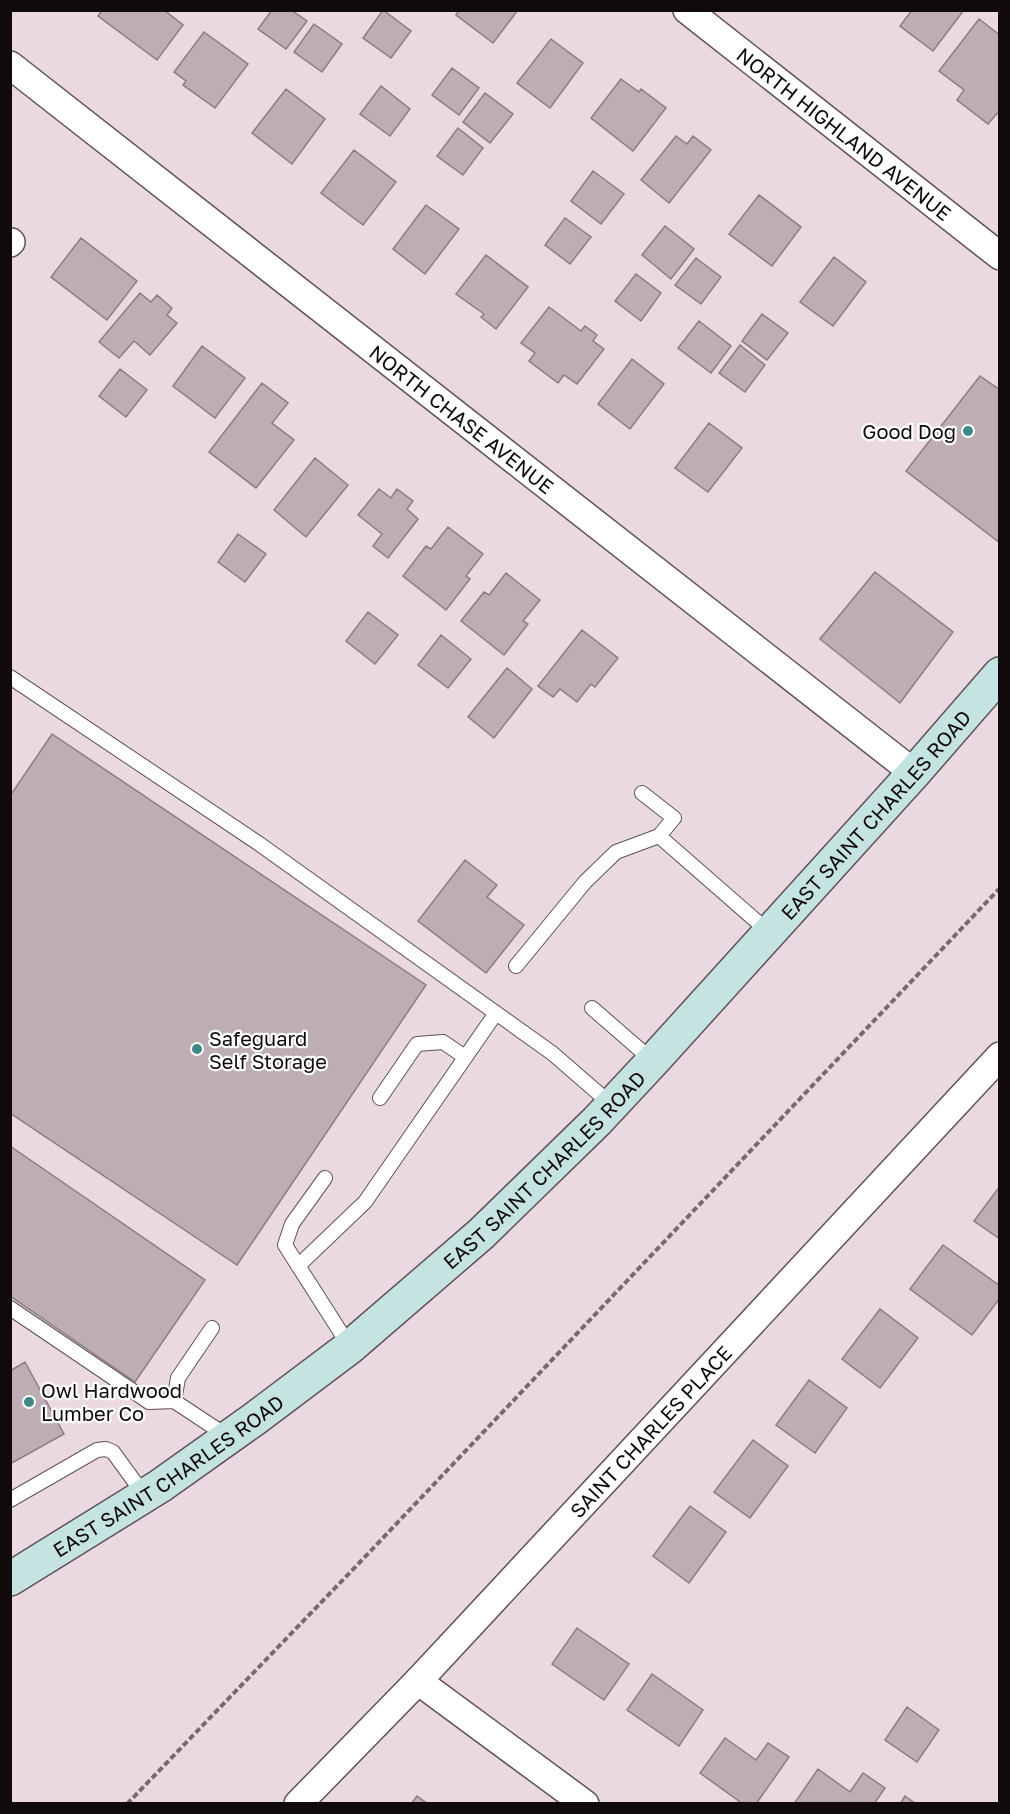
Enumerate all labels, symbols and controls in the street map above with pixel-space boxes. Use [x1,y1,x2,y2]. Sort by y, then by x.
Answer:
street label: NORTH HIGHLAND AVENUE [732,42,956,225]
street label: NORTH CHASE AVENUE [365,339,559,498]
place label: Good Dog [862,419,956,443]
marker: Good Dog [961,424,975,438]
street label: EAST SAINT CHARLES ROAD [775,705,975,924]
place label: Safeguard Self Storage [209,1026,327,1073]
marker: Safeguard Self Storage [190,1042,204,1056]
street label: EAST SAINT CHARLES ROAD [438,1066,650,1273]
street label: SAINT CHARLES PLACE [565,1340,736,1522]
place label: Owl Hardwood Lumber Co [41,1378,182,1425]
street label: EAST SAINT CHARLES ROAD [48,1389,288,1562]
marker: Owl Hardwood Lumber Co [22,1395,36,1409]

